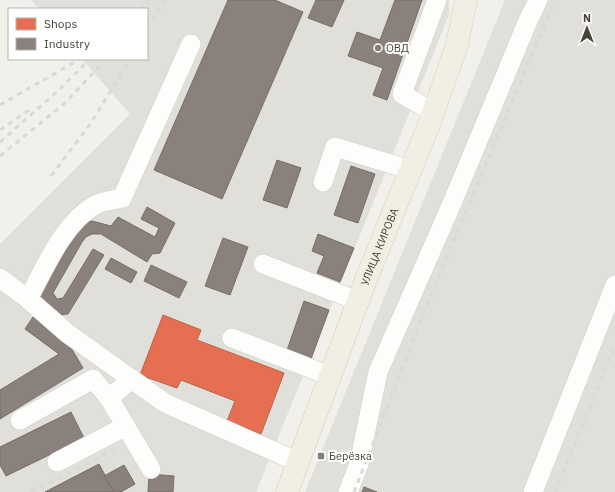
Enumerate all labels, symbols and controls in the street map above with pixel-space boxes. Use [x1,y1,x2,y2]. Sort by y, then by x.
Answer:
legend [8,8,148,60]
north arrow [567,8,607,48]
text: N [583,11,591,25]
text: Shops [44,16,77,31]
text: Industry [44,36,90,51]
place label: ОВД [386,41,409,55]
marker: ОВД [373,43,383,53]
street label: УЛИЦА КИРОВА [357,206,401,288]
place label: Берёзка [329,449,372,463]
marker: Берёзка [316,451,326,461]

